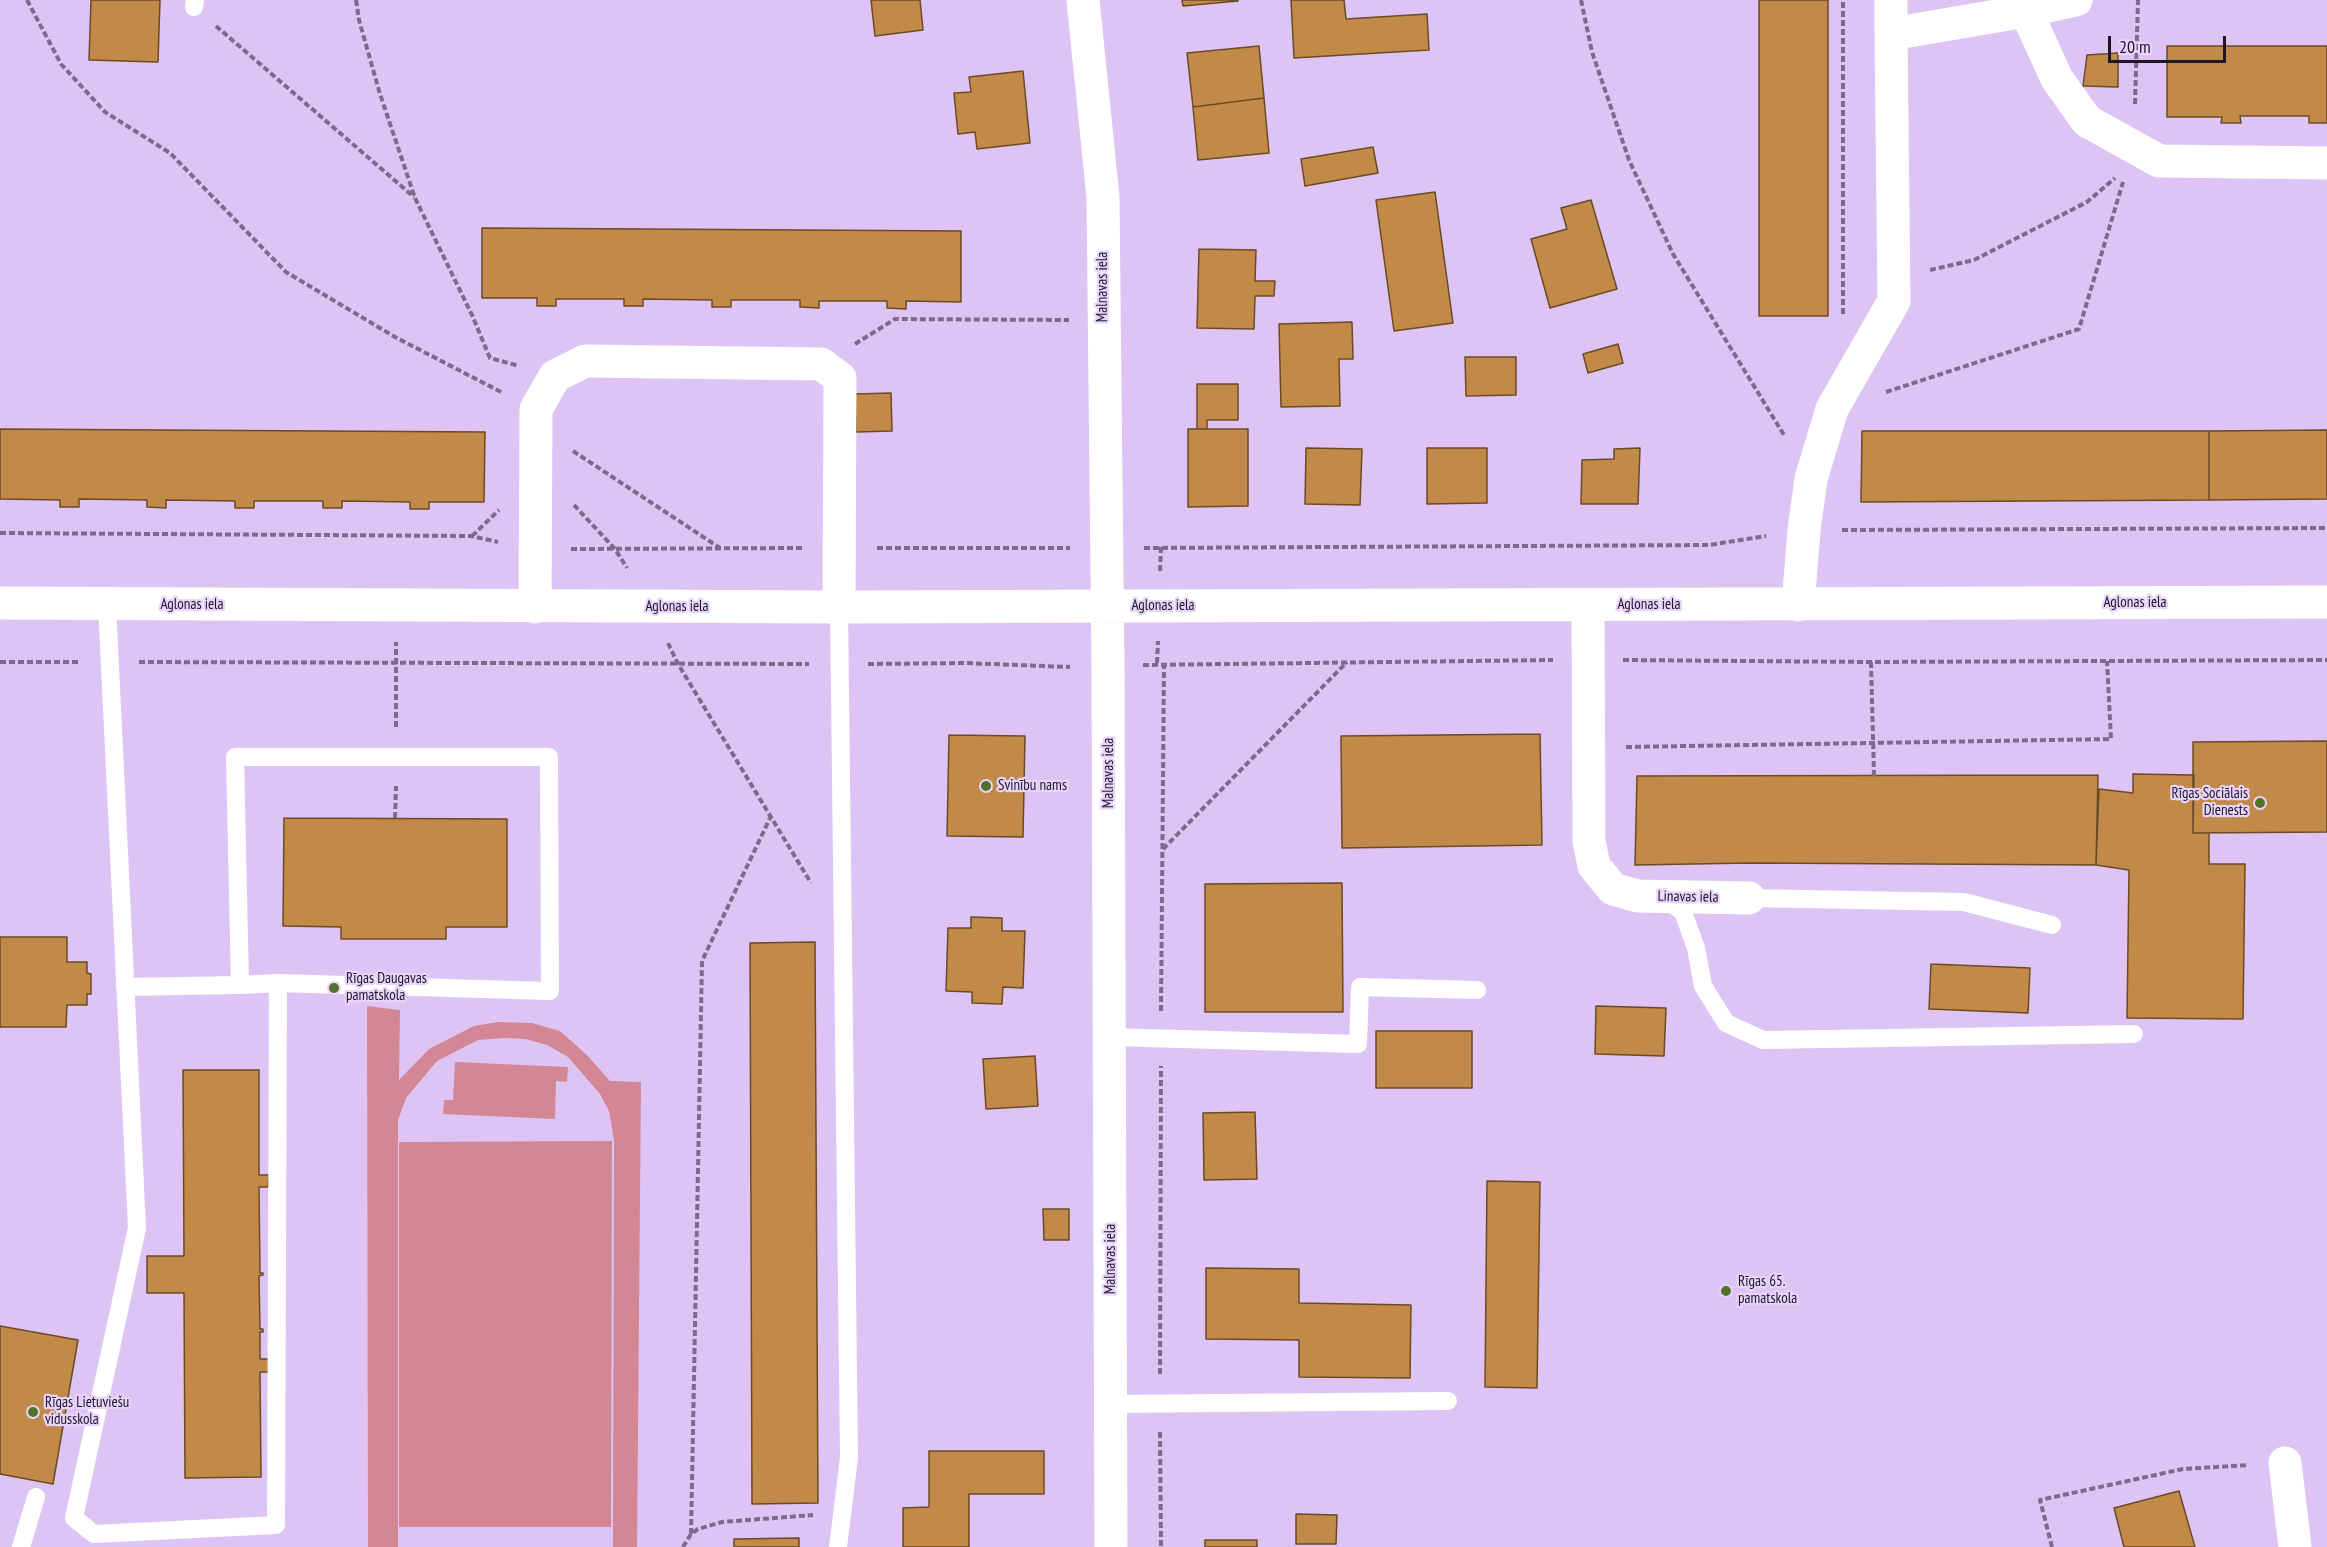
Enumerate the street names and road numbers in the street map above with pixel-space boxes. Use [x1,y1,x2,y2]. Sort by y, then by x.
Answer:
street label: Malnavas iela [1094,252,1112,322]
street label: Aglonas iela [2103,594,2167,612]
street label: Aglonas iela [160,596,224,614]
street label: Aglonas iela [1617,596,1681,614]
street label: Aglonas iela [1131,597,1195,615]
street label: Aglonas iela [645,598,709,616]
street label: Malnavas iela [1100,738,1118,808]
street label: Linavas iela [1657,887,1719,907]
street label: Malnavas iela [1102,1224,1120,1294]

